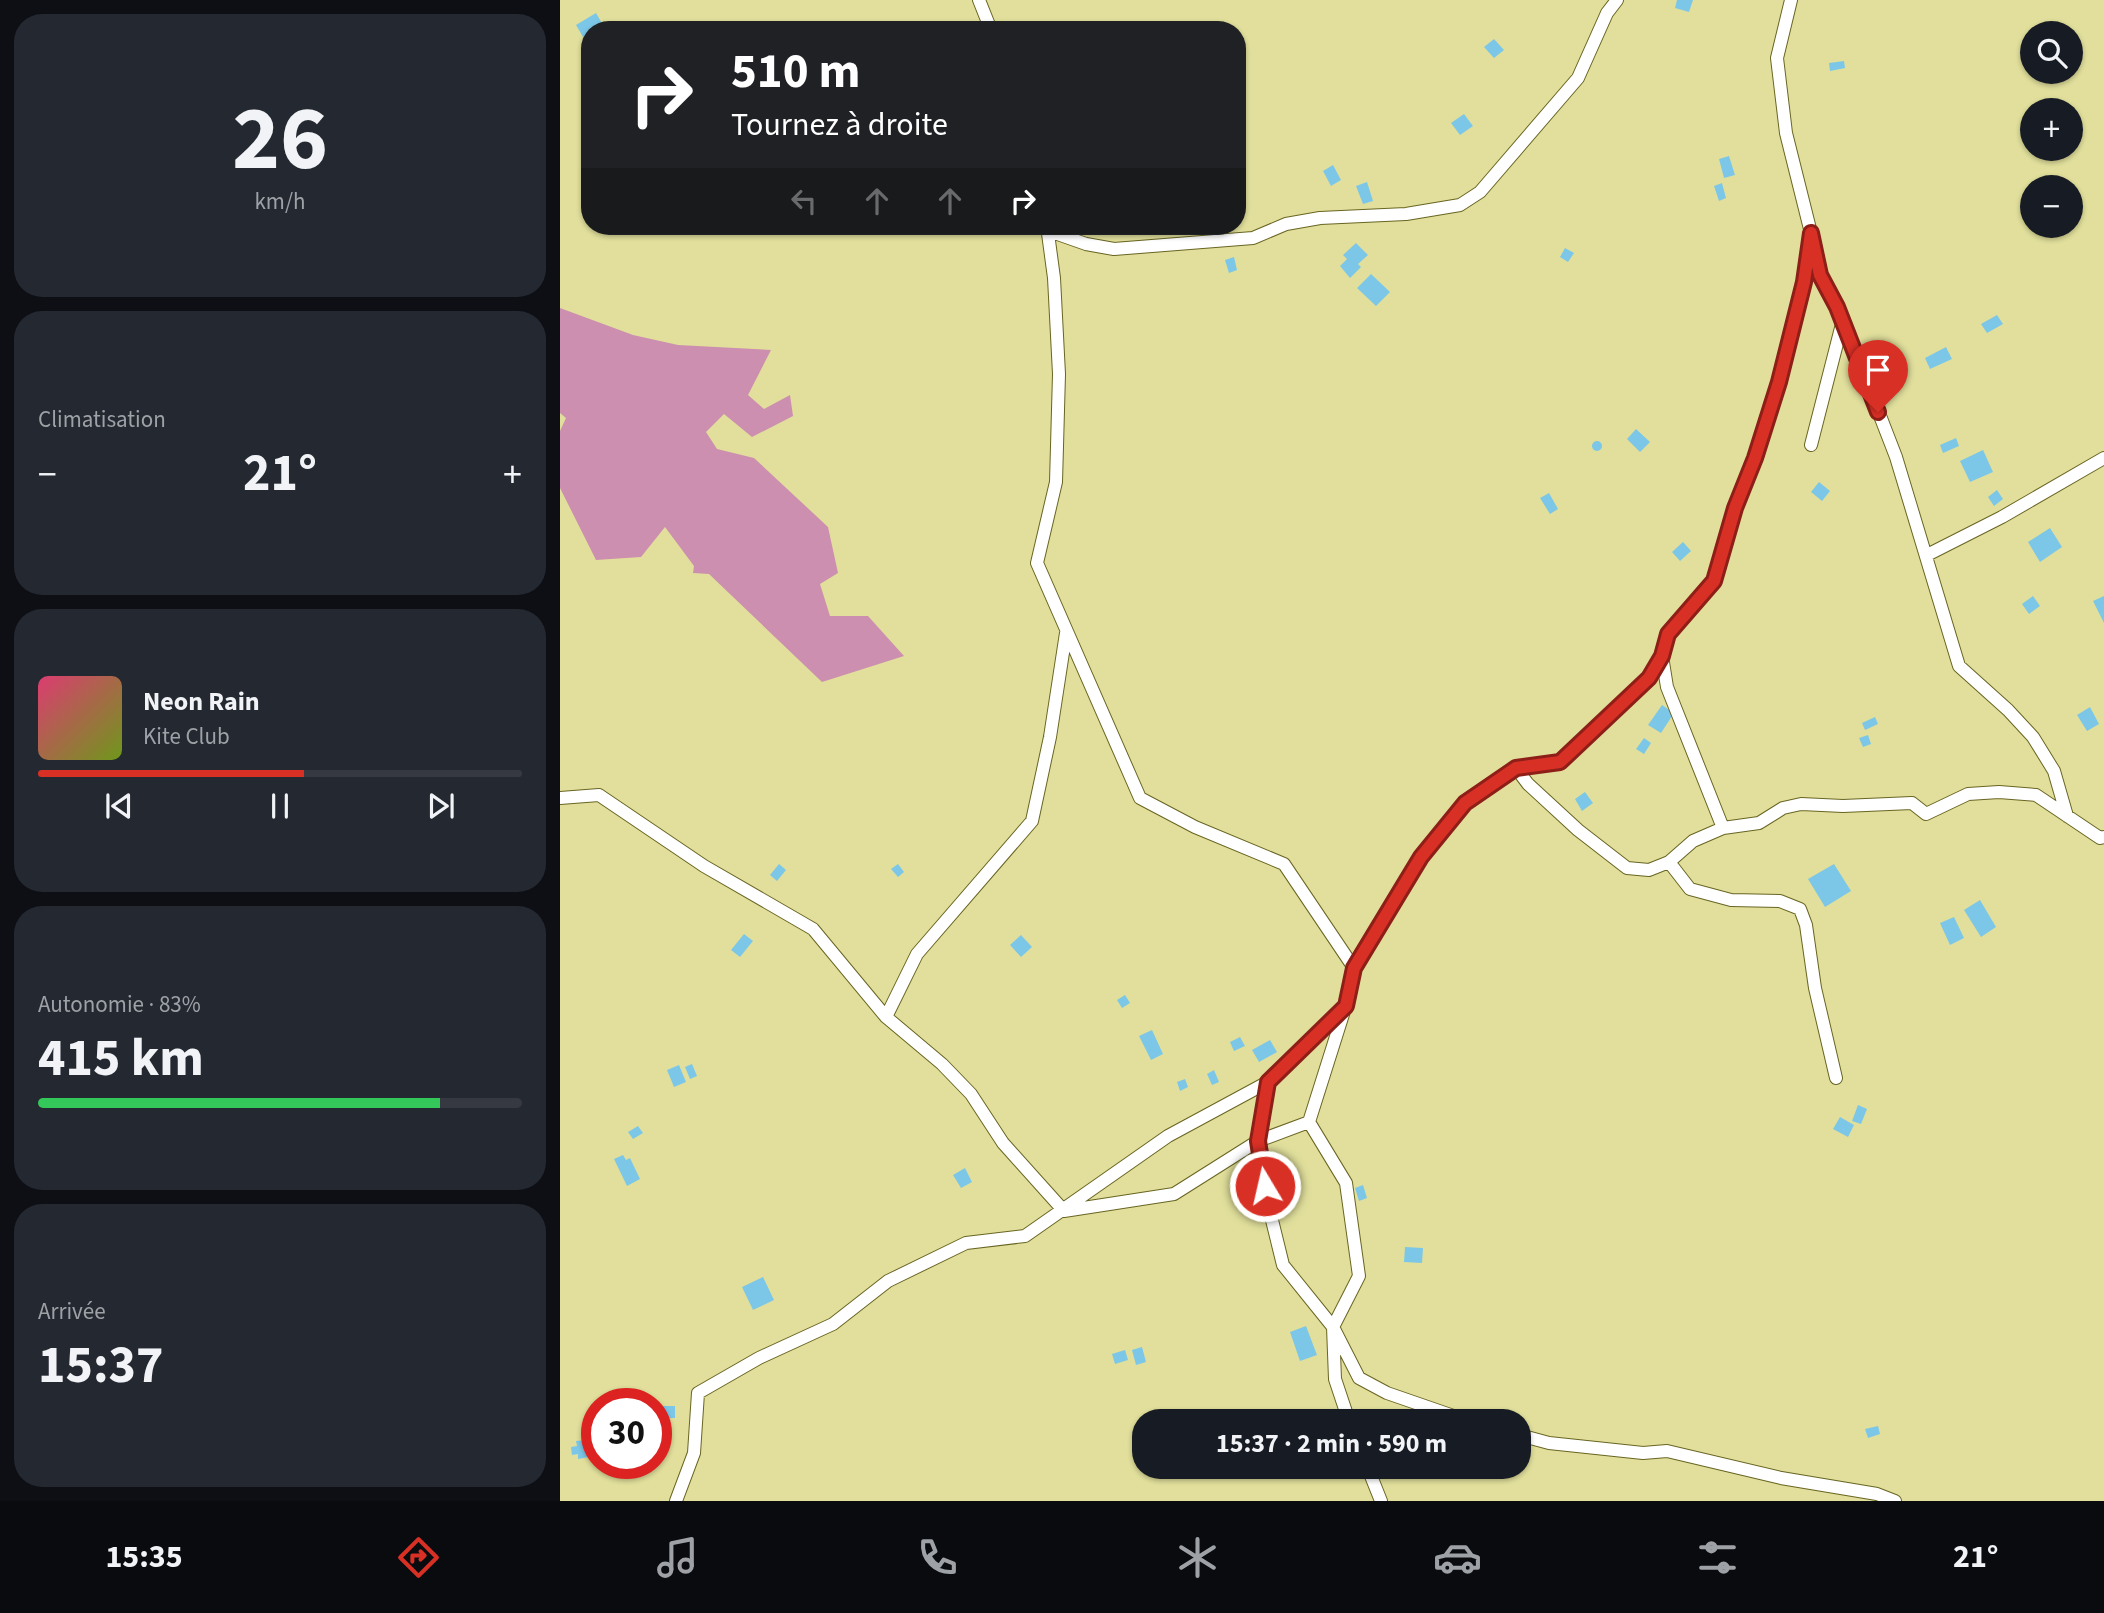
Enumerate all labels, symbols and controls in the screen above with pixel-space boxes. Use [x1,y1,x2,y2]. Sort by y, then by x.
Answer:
map controls [2020,21,2083,238]
button: search [2020,21,2083,84]
text: 510 m [731,37,860,107]
icon: right [616,49,707,140]
text: 26 [232,75,328,204]
button: + [2020,98,2083,161]
text: Tournez à droite [731,102,948,148]
button: − [2020,175,2083,238]
icon: left [785,182,823,220]
icon: ahead [858,182,896,220]
icon: ahead [931,182,969,220]
icon: right [1004,182,1042,220]
text: km/h [254,185,306,218]
pin [1848,340,1908,412]
icon: arrive [1859,351,1897,389]
text: Climatisation [38,403,166,436]
text: 21° [243,437,317,511]
text: − [38,448,57,502]
text: + [503,448,522,502]
text: Neon Rain [143,683,260,720]
text: Kite Club [143,720,230,753]
icon: previous [100,787,138,825]
icon: pause [261,787,299,825]
icon: next [422,787,460,825]
text: Autonomie · 83% [38,988,201,1021]
text: 415 km [38,1022,204,1096]
position arrow [1228,1149,1302,1223]
text: Arrivée [38,1295,106,1328]
text: 15:37 [38,1329,163,1403]
speed limit sign: 30 [581,1388,672,1479]
text: 15:37 · 2 min · 590 m [1216,1425,1447,1462]
icon: directions [394,1533,443,1582]
icon: music [653,1533,702,1582]
icon: phone [913,1533,962,1582]
icon: climate [1173,1533,1222,1582]
icon: car [1433,1533,1482,1582]
icon: filters [1693,1533,1742,1582]
text: 15:35 [105,1534,183,1580]
text: 21° [1953,1534,1998,1580]

